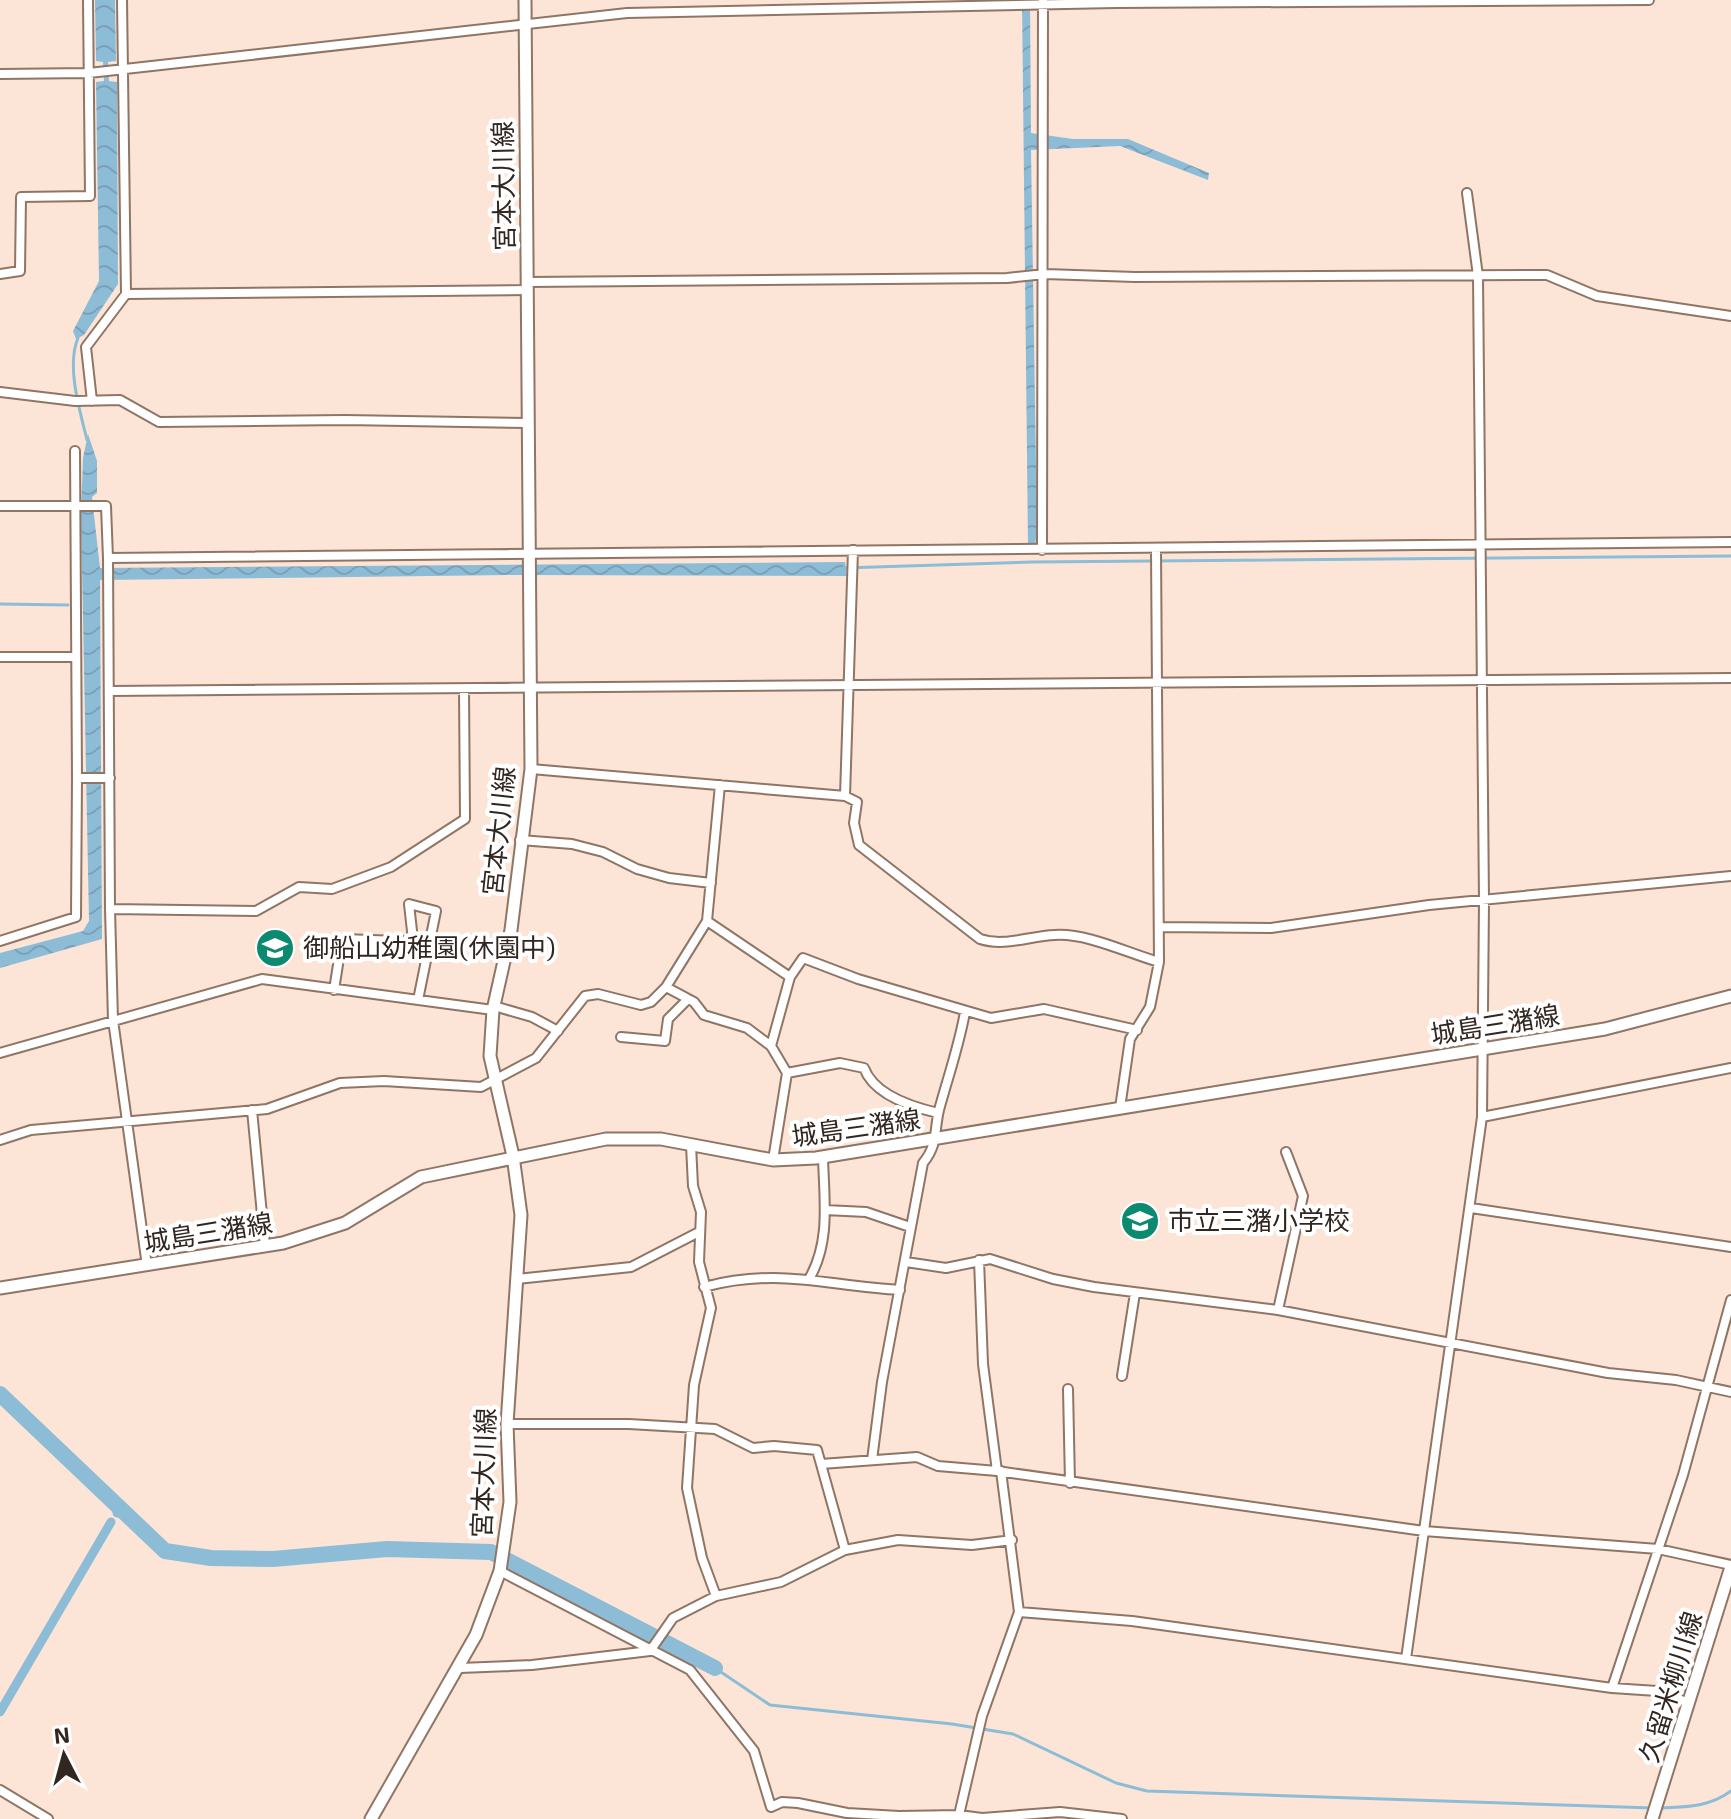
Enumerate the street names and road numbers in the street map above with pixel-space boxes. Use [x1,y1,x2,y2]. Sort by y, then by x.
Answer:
street label: 宮本大川線 [486,121,519,251]
street label: 宮本大川線 [475,765,520,897]
street label: 城島三潴線 [1428,998,1561,1049]
street label: 城島三潴線 [789,1102,922,1151]
street label: 城島三潴線 [141,1206,274,1257]
street label: 宮本大川線 [465,1407,500,1538]
street label: 久留米柳川線 [1632,1607,1707,1766]

